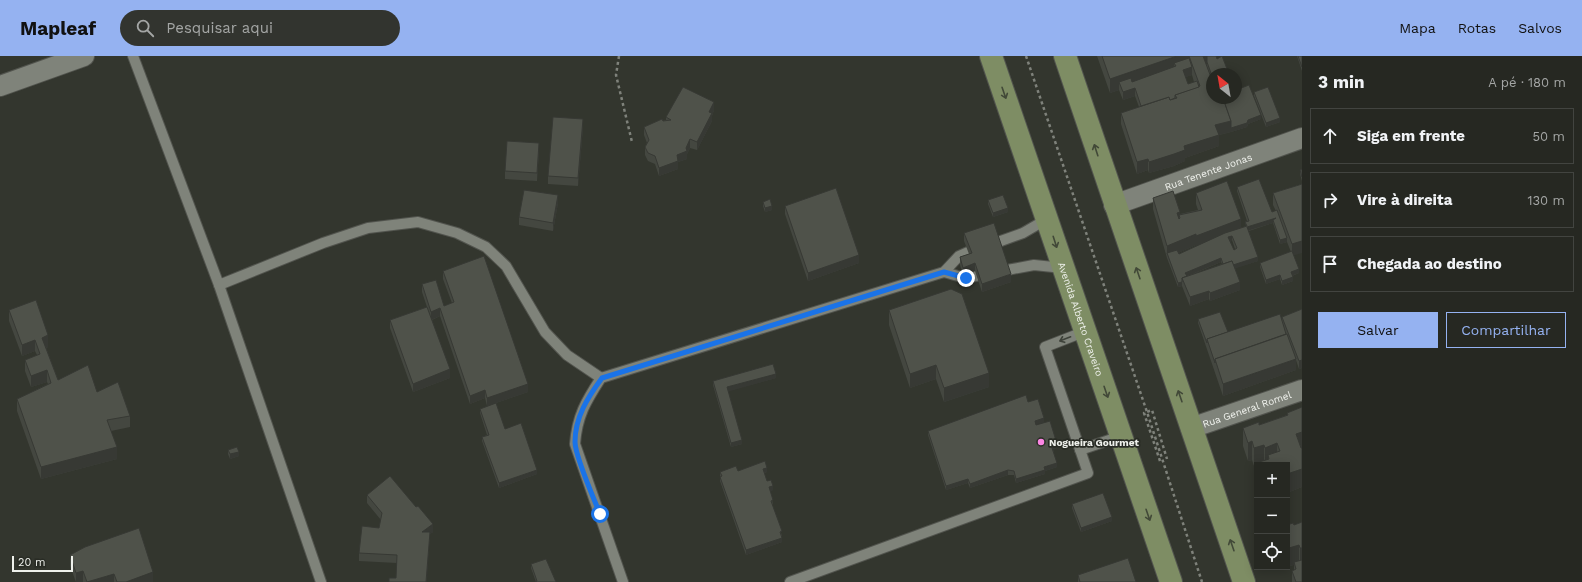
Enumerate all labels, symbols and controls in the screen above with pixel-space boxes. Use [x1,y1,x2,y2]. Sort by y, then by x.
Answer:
search box [120,10,400,46]
text: Mapleaf [20,17,96,40]
icon: search [134,17,156,39]
text: Pesquisar aqui [166,19,273,37]
text: Mapa [1399,20,1436,36]
text: Rotas [1458,20,1496,36]
text: Salvos [1518,20,1562,36]
north arrow [1206,68,1242,104]
text: 3 min [1318,72,1364,92]
text: A pé · 180 m [1488,75,1566,90]
one-way arrow [1001,86,1008,99]
icon: ahead [1319,125,1341,147]
text: Siga em frente [1357,127,1465,145]
text: 50 m [1533,129,1565,144]
one-way arrow [1092,143,1099,156]
street label: Rua Tenente Jonas [1163,151,1253,192]
icon: right [1319,189,1341,211]
text: Vire à direita [1357,191,1452,209]
text: 130 m [1527,193,1565,208]
one-way arrow [1052,236,1059,249]
icon: arrive [1319,253,1341,275]
text: Chegada ao destino [1357,255,1502,273]
street label: Avenida Alberto Craveiro [1056,261,1106,378]
one-way arrow [1134,266,1141,279]
route end [957,269,975,287]
button: Salvar [1318,312,1438,348]
button: Compartilhar [1446,312,1566,348]
one-way arrow [1060,335,1072,343]
one-way arrow [1103,386,1111,398]
one-way arrow [1176,389,1183,402]
street label: Rua General Romel [1201,389,1293,429]
marker: Nogueira Gourmet [1036,437,1046,447]
place label: Nogueira Gourmet [1049,437,1139,448]
map controls [1254,462,1290,570]
button: + [1254,462,1290,498]
button: − [1254,498,1290,534]
route start [591,505,609,523]
one-way arrow [1145,509,1153,521]
button: locate [1254,534,1290,570]
one-way arrow [1227,539,1235,551]
scale bar [12,554,73,573]
text: 20 m [18,556,46,569]

